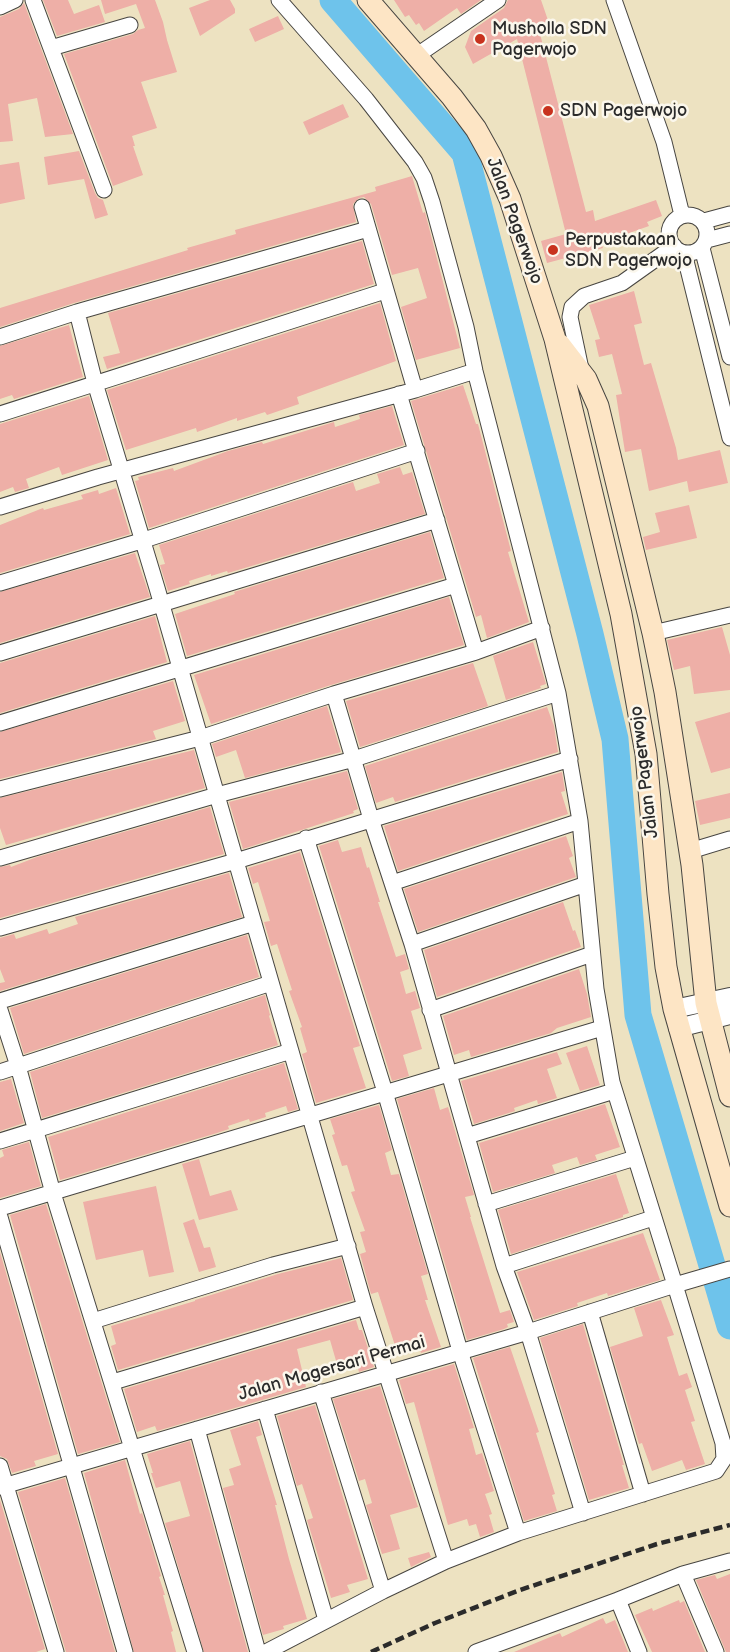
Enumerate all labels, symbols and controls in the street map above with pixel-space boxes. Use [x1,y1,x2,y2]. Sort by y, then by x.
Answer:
place label: Musholla SDN Pagerwojo [492,18,607,60]
marker: Musholla SDN Pagerwojo [473,32,487,46]
place label: SDN Pagerwojo [560,100,687,122]
marker: SDN Pagerwojo [541,104,555,118]
street label: Jalan Pagerwojo [481,155,547,287]
place label: Perpustakaan SDN Pagerwojo [565,229,692,272]
marker: Perpustakaan SDN Pagerwojo [546,243,560,257]
street label: Jalan Pagerwojo [626,705,664,839]
street label: Jalan Magersari Permai [236,1332,428,1406]

